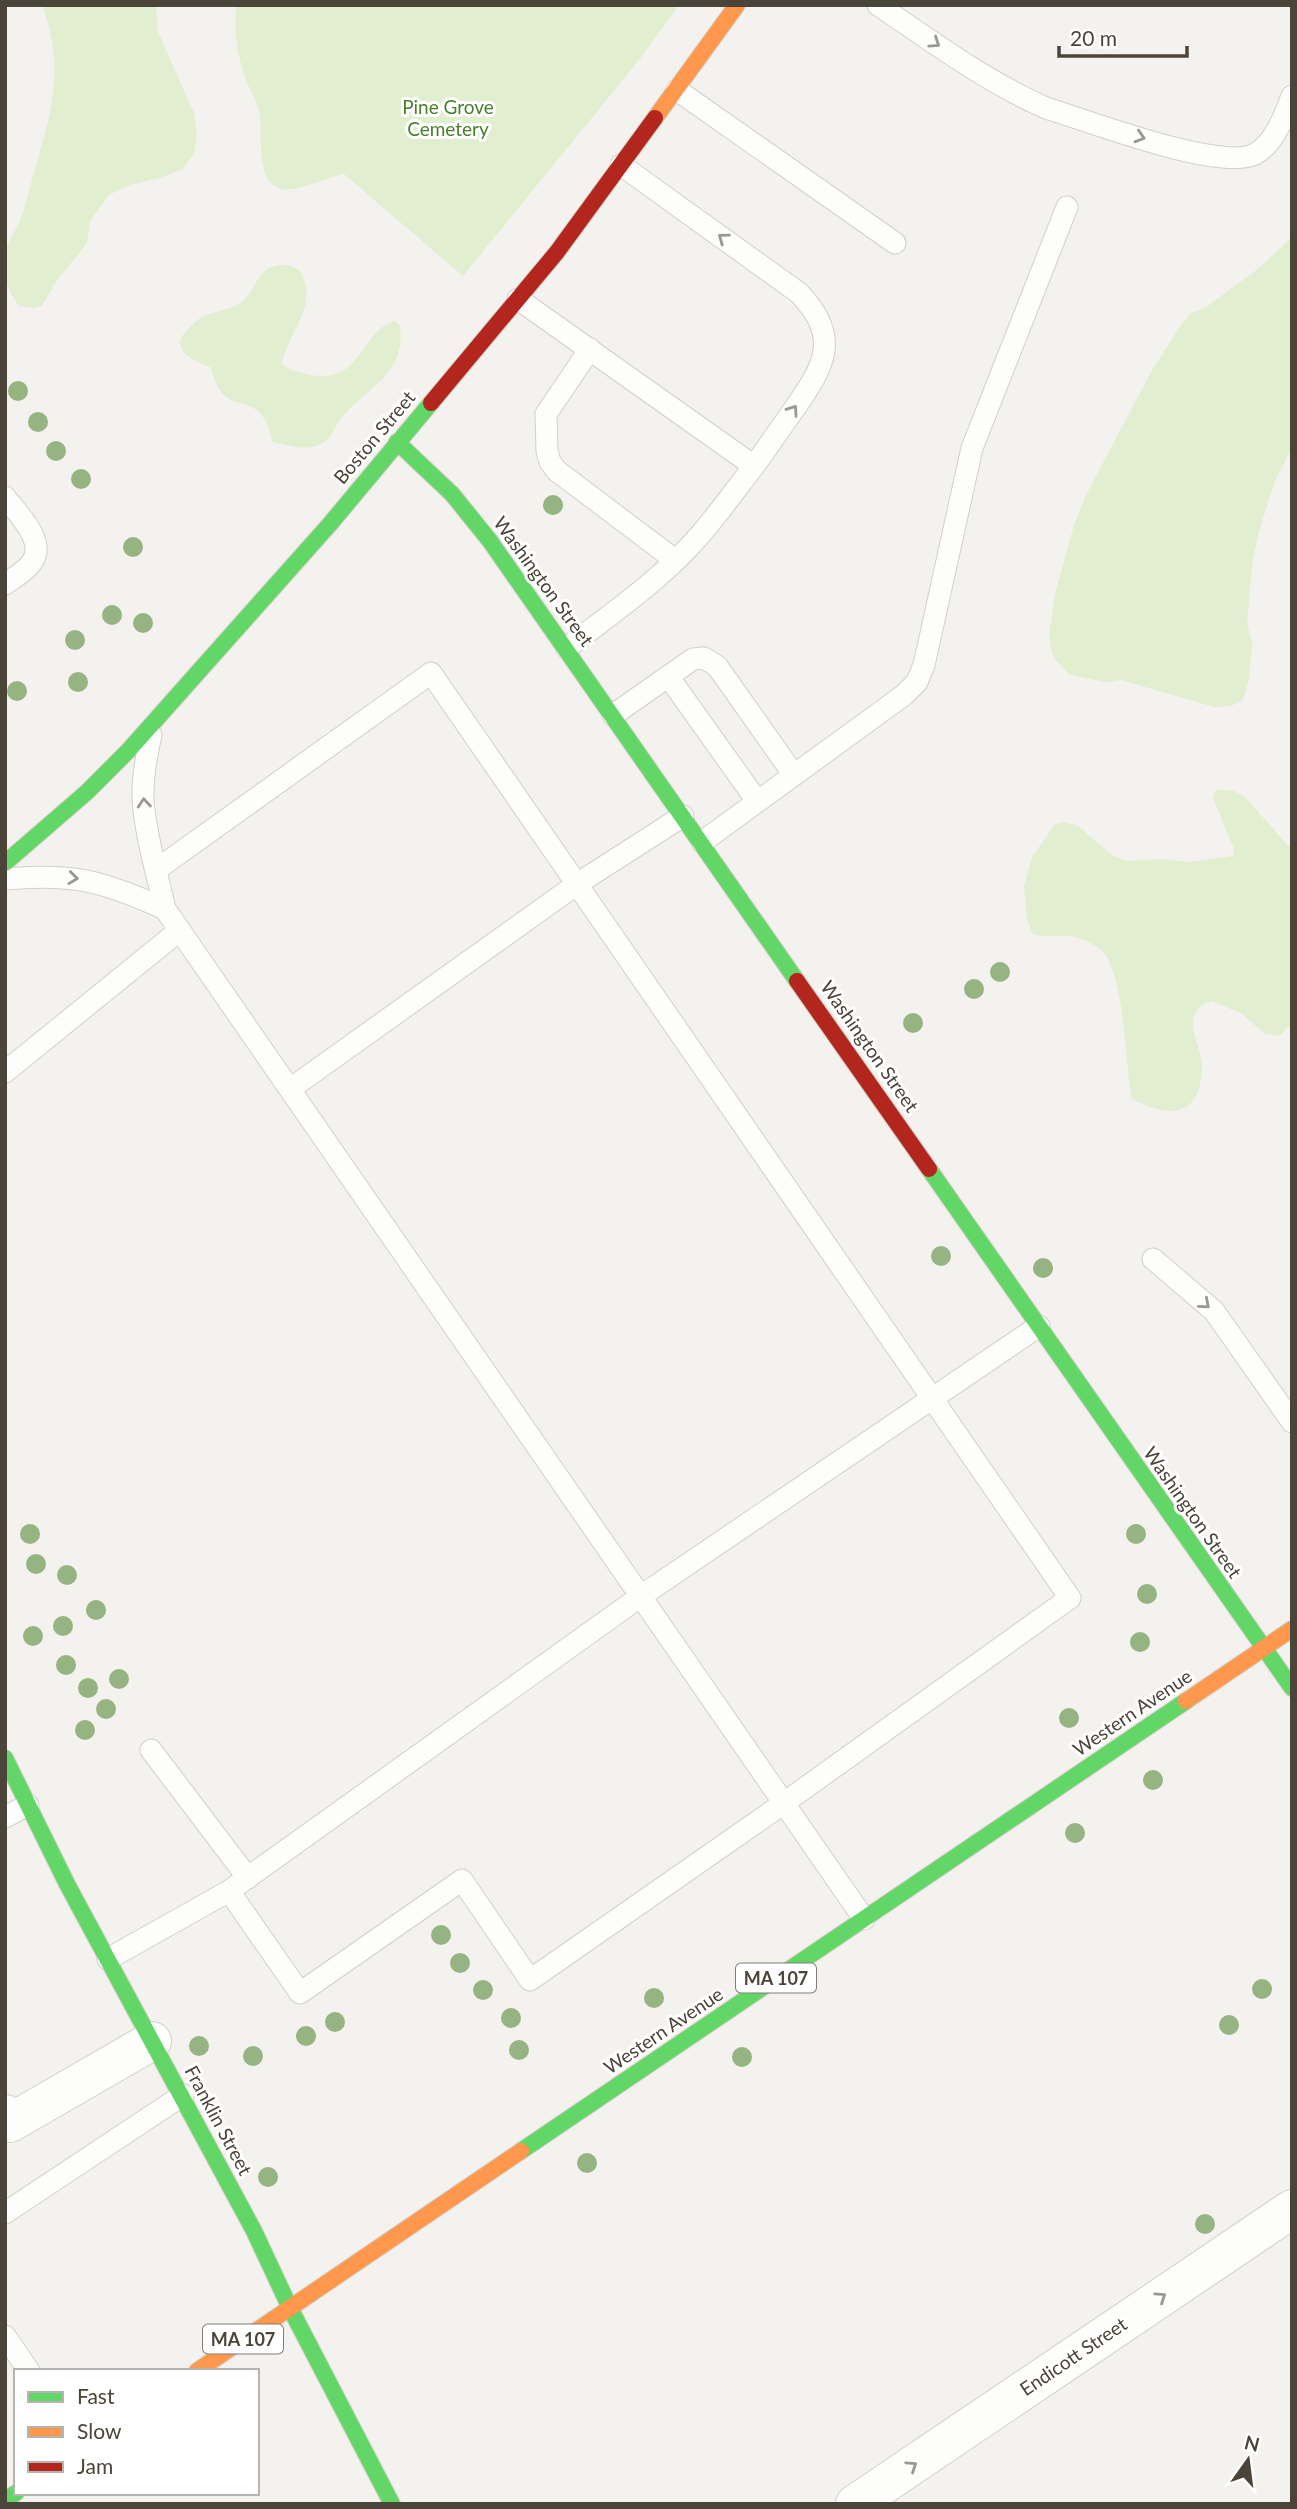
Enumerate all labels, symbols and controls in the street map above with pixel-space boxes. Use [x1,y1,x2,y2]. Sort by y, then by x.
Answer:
scale bar [1059,14,1187,58]
text: 20 m [1070,25,1117,50]
one-way arrow [927,35,940,48]
park label: Pine Grove Cemetery [402,95,494,140]
one-way arrow [1134,128,1146,143]
one-way arrow [718,234,731,246]
street label: Boston Street [328,386,420,488]
one-way arrow [785,405,797,418]
street label: Washington Street [489,512,599,651]
one-way arrow [137,797,152,808]
one-way arrow [67,871,79,886]
street label: Washington Street [816,976,924,1116]
one-way arrow [1198,1295,1210,1308]
street label: Washington Street [1139,1442,1247,1582]
street label: Western Avenue [1068,1664,1196,1760]
road number: MA 107 [736,1964,816,1992]
street label: Western Avenue [599,1982,727,2078]
street label: Franklin Street [180,2061,258,2179]
one-way arrow [1153,2293,1166,2305]
street label: Endicott Street [1015,2312,1131,2400]
road number: MA 107 [203,2325,283,2354]
legend [14,2369,259,2495]
text: Fast [77,2383,115,2408]
text: Slow [77,2418,122,2443]
north arrow [1213,2425,1283,2495]
text: N [1242,2430,1262,2456]
text: Jam [77,2453,113,2478]
one-way arrow [904,2461,917,2474]

